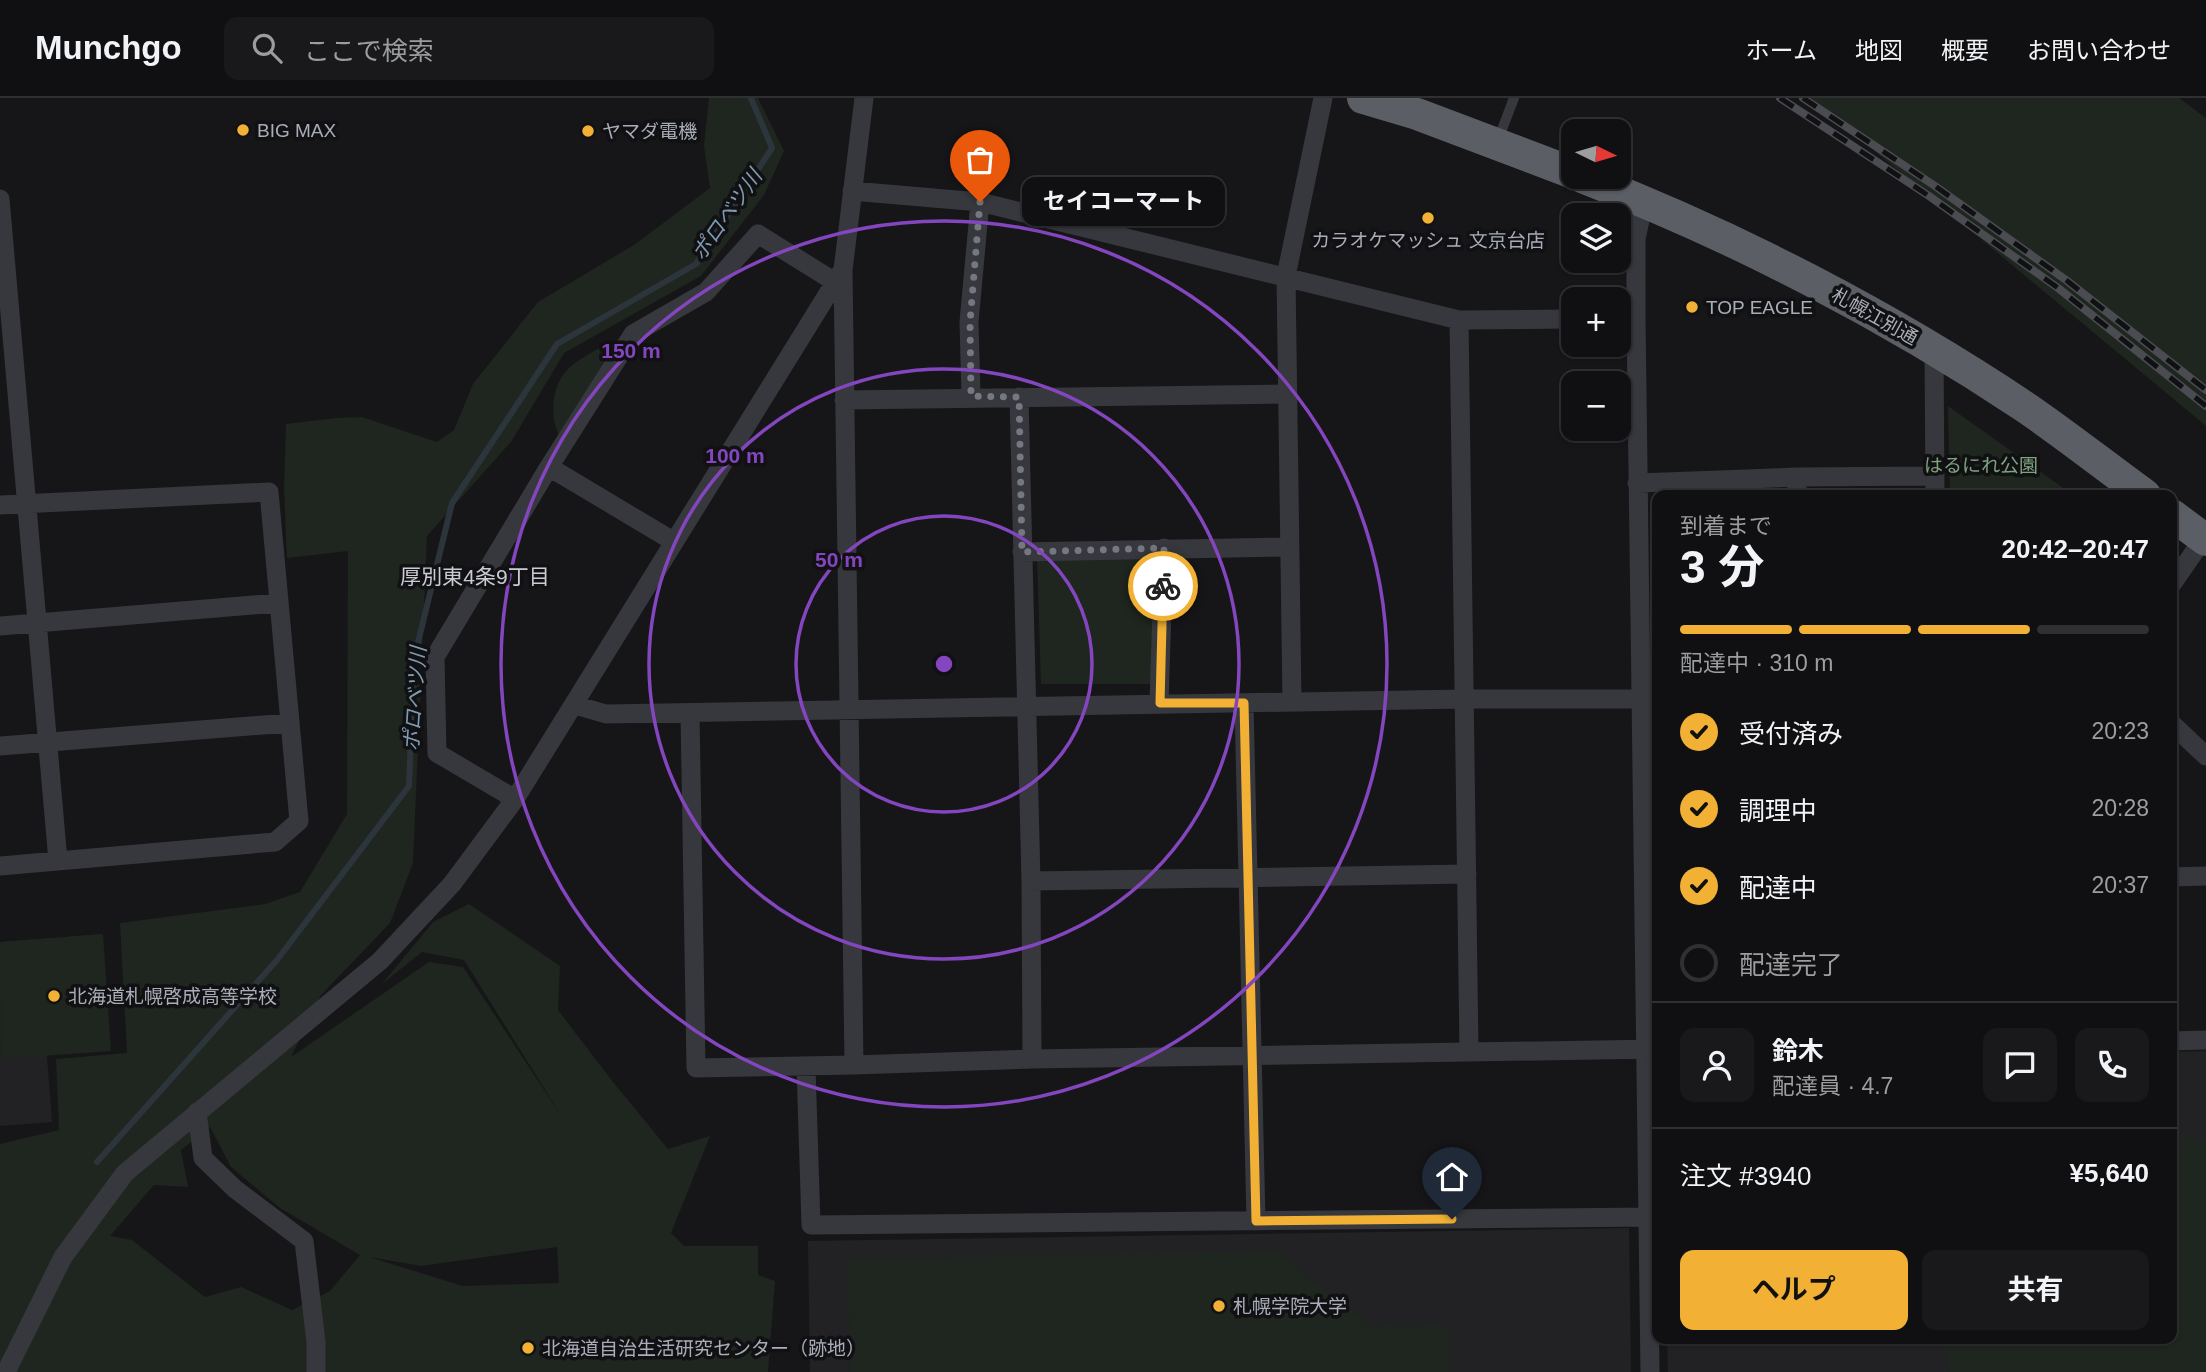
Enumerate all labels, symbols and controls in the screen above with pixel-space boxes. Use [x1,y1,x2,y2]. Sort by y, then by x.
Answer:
search box [224,17,714,80]
text: Munchgo [35,29,182,66]
icon: search [248,29,286,67]
text: ここで検索 [304,36,434,66]
text: ホーム [1746,37,1817,64]
text: 地図 [1855,37,1903,64]
text: 概要 [1941,37,1989,64]
text: お問い合わせ [2027,37,2171,64]
north arrow [1561,119,1631,189]
map controls [1561,119,1631,441]
place label: BIG MAX [257,120,337,141]
place label: ヤマダ電機 [602,121,697,142]
marker: BIG MAX [235,122,251,138]
marker: ヤマダ電機 [580,123,596,139]
pin [950,130,1010,202]
icon: bag [961,141,999,179]
water label: ポロベツ川 [687,163,767,264]
callout: セイコーマート [1022,178,1225,226]
text: セイコーマート [1043,188,1204,214]
button: layers [1561,203,1631,273]
marker: カラオケマッシュ 文京台店 [1420,210,1436,226]
place label: カラオケマッシュ 文京台店 [1311,230,1545,251]
street label: 札幌江別通 [1828,284,1921,349]
button: + [1561,287,1631,357]
place label: TOP EAGLE [1706,297,1813,318]
marker: TOP EAGLE [1684,299,1700,315]
text: 150 m [601,339,661,362]
button: − [1561,371,1631,441]
text: 100 m [705,444,765,467]
park label: はるにれ公園 [1924,455,2038,476]
text: 到着まで [1680,513,1772,539]
text: 20:42–20:47 [2002,534,2149,564]
text: 3 分 [1680,541,1764,593]
text: 50 m [815,548,863,571]
courier [1128,551,1198,621]
district label: 厚別東4条9丁目 [400,565,550,588]
icon: bike [1144,567,1182,605]
water label: ポロベツ川 [399,644,430,752]
text: 配達中 · 310 m [1680,650,1833,676]
centre of rings [932,652,956,676]
icon: check [1680,713,1718,751]
text: 20:23 [2091,718,2149,744]
text: 受付済み [1739,719,1843,749]
icon: check [1680,790,1718,828]
text: 20:28 [2091,795,2149,821]
text: 調理中 [1739,796,1817,826]
icon: check [1680,867,1718,905]
text: 20:37 [2091,872,2149,898]
text: 配達中 [1739,873,1817,903]
text: 配達完了 [1739,950,1843,980]
place label: 北海道札幌啓成高等学校 [68,986,277,1007]
marker: 北海道札幌啓成高等学校 [46,988,62,1004]
button: person [1680,1028,1754,1102]
button: chat [1983,1028,2057,1102]
button: phone [2075,1028,2149,1102]
text: 鈴木 [1772,1036,1824,1066]
text: 配達員 · 4.7 [1772,1073,1893,1099]
pin [1422,1147,1482,1219]
icon: home [1433,1158,1471,1196]
text: ¥5,640 [2069,1158,2149,1188]
text: 注文 #3940 [1680,1161,1812,1191]
button: ヘルプ [1680,1250,1908,1330]
button: 共有 [1922,1250,2149,1330]
place label: 札幌学院大学 [1233,1296,1347,1317]
marker: 札幌学院大学 [1211,1298,1227,1314]
place label: 北海道自治生活研究センター（跡地） [542,1338,865,1359]
marker: 北海道自治生活研究センター（跡地） [520,1340,536,1356]

